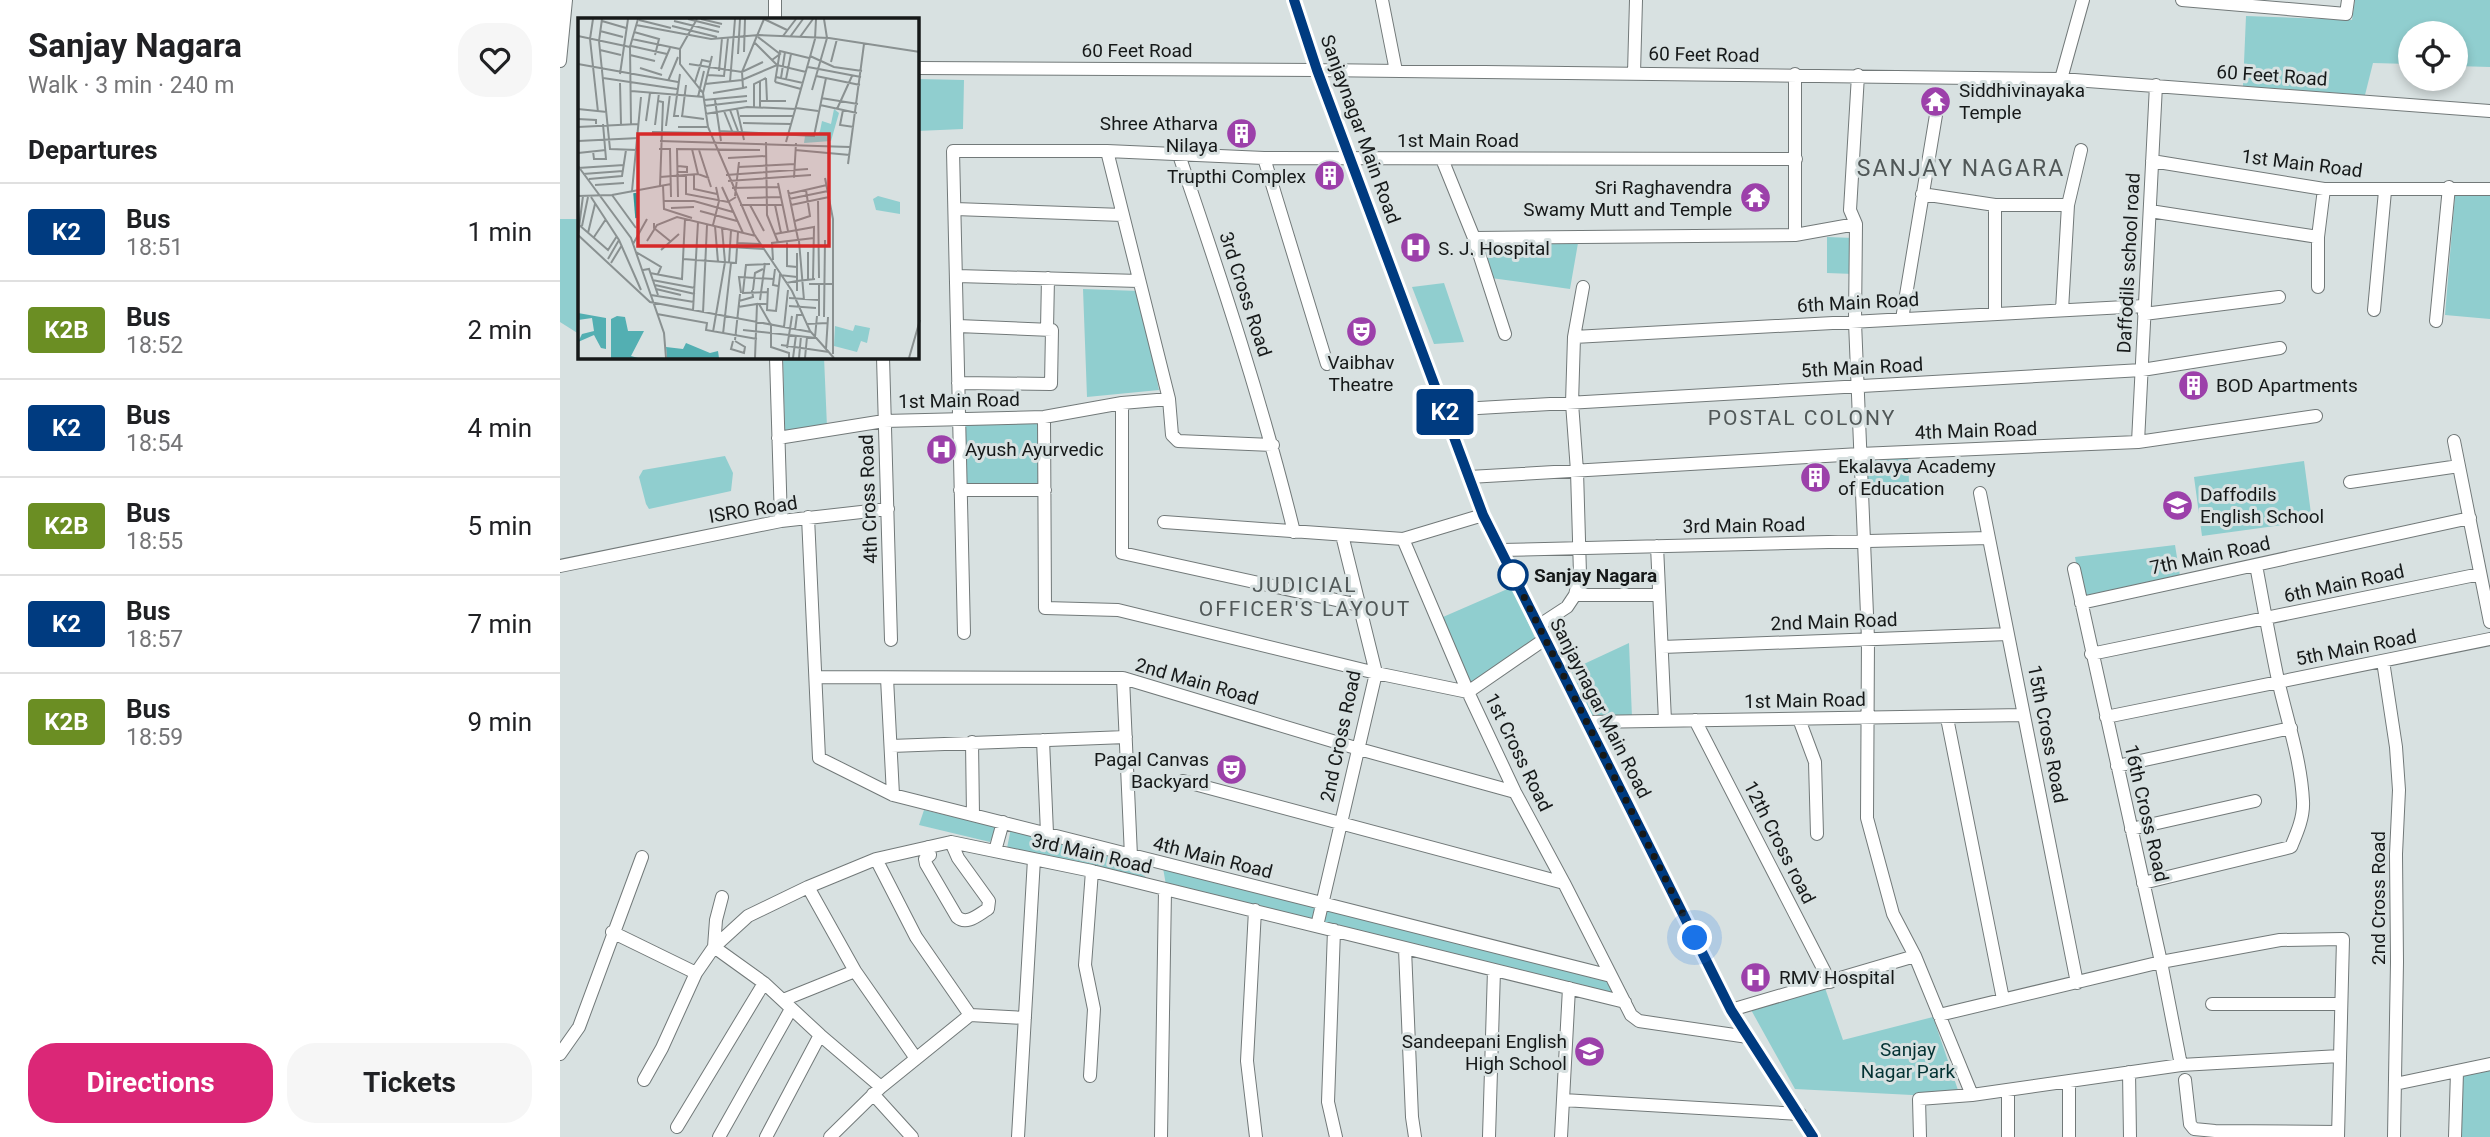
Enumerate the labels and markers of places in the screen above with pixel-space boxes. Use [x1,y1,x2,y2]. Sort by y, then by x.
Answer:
place label: Siddhivinayaka Temple [1959,79,2085,124]
temple icon: Siddhivinayaka Temple [1919,84,1953,118]
place label: Shree Atharva Nilaya [1100,112,1218,157]
building icon: Shree Atharva Nilaya [1224,117,1258,151]
building icon: Trupthi Complex [1312,159,1346,193]
place label: Trupthi Complex [1167,165,1307,188]
place label: Sri Raghavendra Swamy Mutt and Temple [1523,176,1732,221]
temple icon: Sri Raghavendra Swamy Mutt and Temple [1738,181,1772,215]
hospital icon: S. J. Hospital [1398,231,1432,265]
place label: S. J. Hospital [1438,237,1550,260]
theatre icon: Vaibhav Theatre [1344,314,1378,348]
place label: Vaibhav Theatre [1327,351,1395,396]
building icon: BOD Apartments [2176,368,2210,402]
place label: BOD Apartments [2216,374,2358,397]
hospital icon: Ayush Ayurvedic [925,432,959,466]
place label: Ayush Ayurvedic [965,438,1104,461]
place label: Ekalavya Academy of Education [1838,455,1996,500]
building icon: Ekalavya Academy of Education [1798,460,1832,494]
place label: Daffodils English School [2200,483,2324,528]
school or university icon: Daffodils English School [2160,488,2194,522]
marker: Sanjay Nagara [1498,560,1528,590]
place label: Sanjay Nagara [1534,564,1657,587]
place label: Pagal Canvas Backyard [1094,748,1209,793]
theatre icon: Pagal Canvas Backyard [1215,753,1249,787]
hospital icon: RMV Hospital [1739,960,1773,994]
place label: RMV Hospital [1779,966,1895,989]
place label: Sandeepani English High School [1402,1030,1567,1075]
school or university icon: Sandeepani English High School [1573,1035,1607,1069]

